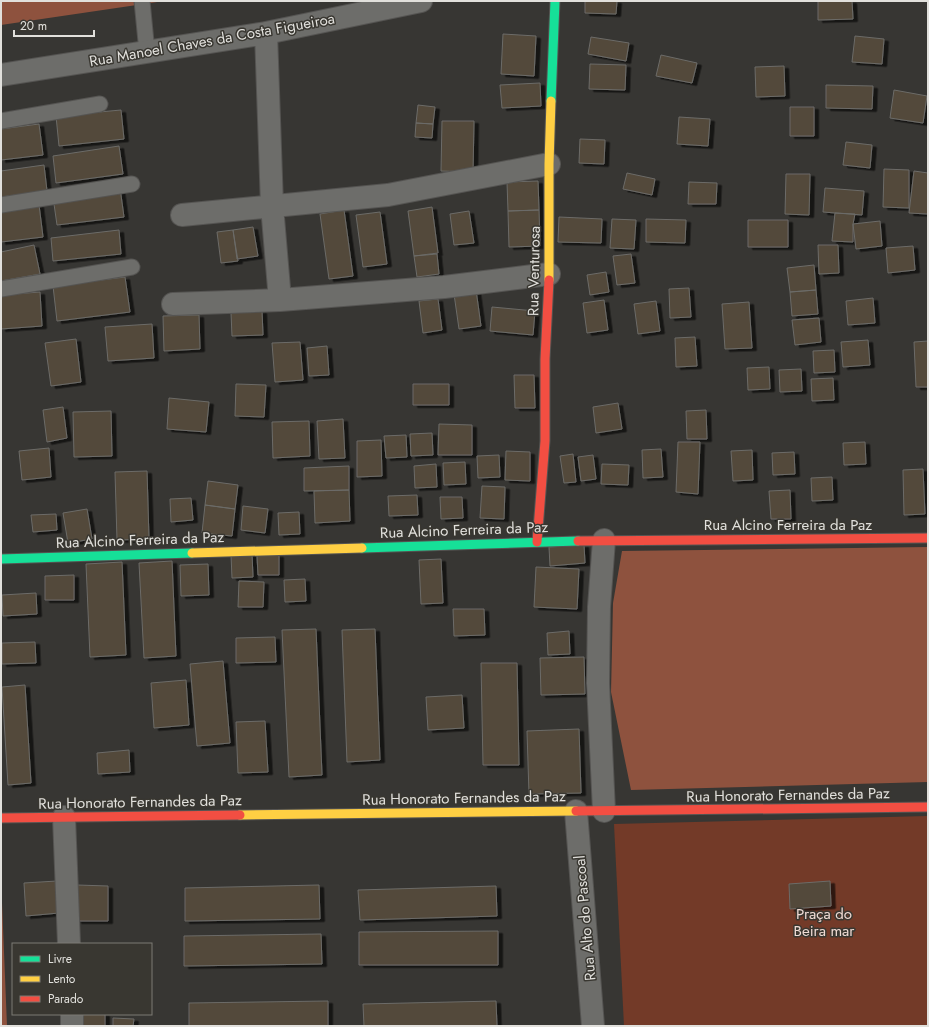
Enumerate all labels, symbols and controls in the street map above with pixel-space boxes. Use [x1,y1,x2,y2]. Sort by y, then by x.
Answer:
street label: Rua Manoel Chaves da Costa Figueiroa [88,8,336,72]
scale bar [14,12,94,38]
text: 20 m [20,17,47,35]
street label: Rua Venturosa [522,226,546,316]
street label: Rua Alcino Ferreira da Paz [704,514,872,536]
street label: Rua Alcino Ferreira da Paz [379,516,549,544]
street label: Rua Alcino Ferreira da Paz [55,526,225,554]
street label: Rua Honorato Fernandes da Paz [686,782,890,808]
street label: Rua Honorato Fernandes da Paz [362,785,566,811]
street label: Rua Honorato Fernandes da Paz [38,789,242,815]
street label: Rua Alto do Pascoal [569,854,601,982]
park label: Praça do Beira mar [794,903,855,942]
legend [12,943,152,1015]
text: Livre [48,950,72,968]
text: Lento [48,970,76,988]
text: Parado [48,990,84,1008]

